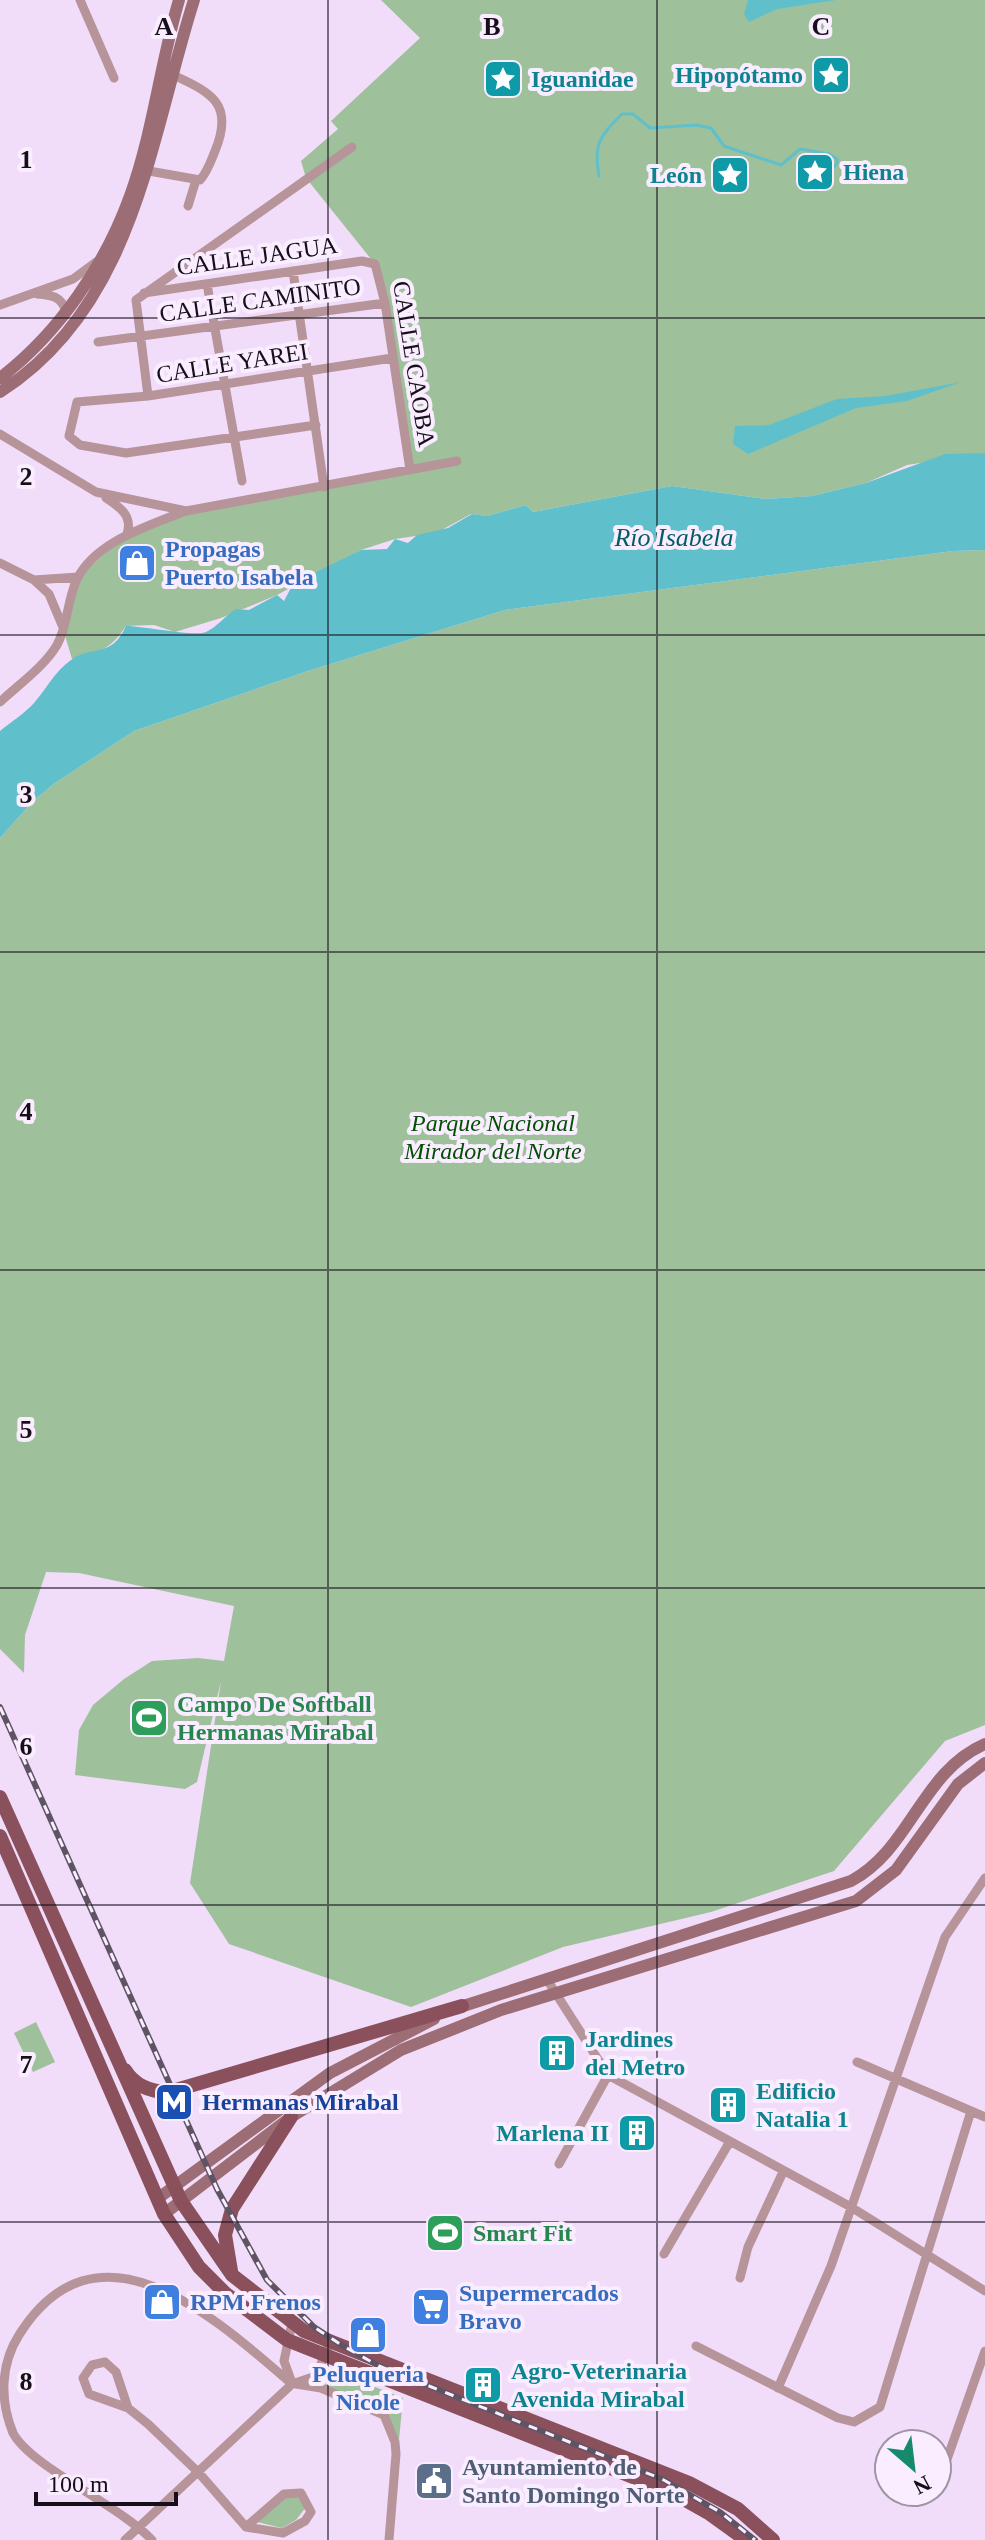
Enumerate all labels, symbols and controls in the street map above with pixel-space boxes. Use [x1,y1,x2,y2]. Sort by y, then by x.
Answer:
text: A [155,12,174,41]
text: B [483,12,501,41]
text: C [812,12,830,41]
place icon: Hipopótamo [810,54,852,96]
place icon: Iguanidae [482,58,524,100]
place label: Hipopótamo [675,62,803,88]
place label: Iguanidae [531,66,634,92]
text: 1 [20,145,33,174]
place icon: Hiena [794,151,836,193]
place icon: León [709,154,751,196]
place label: Hiena [843,159,904,185]
place label: León [650,162,702,188]
street label: CALLE JAGUA [175,232,340,280]
street label: CALLE CAMINITO [158,273,362,327]
street label: CALLE CAOBA [388,279,440,449]
street label: CALLE YAREI [154,338,310,388]
text: 2 [20,462,33,491]
water label: Río Isabela [613,523,734,552]
place label: Propagas Puerto Isabela [165,536,314,590]
shop icon: Propagas Puerto Isabela [116,542,158,584]
text: 3 [20,780,33,809]
text: 4 [20,1097,33,1126]
park label: Parque Nacional Mirador del Norte [403,1110,582,1164]
text: 5 [20,1415,33,1444]
place label: Campo De Softball Hermanas Mirabal [177,1691,374,1745]
sports icon: Campo De Softball Hermanas Mirabal [128,1697,170,1739]
text: 6 [20,1732,33,1761]
place label: Jardines del Metro [585,2026,685,2080]
building icon: Jardines del Metro [536,2032,578,2074]
text: 7 [20,2050,33,2079]
place label: Edificio Natalia 1 [756,2078,849,2132]
metro station icon: Hermanas Mirabal [153,2081,195,2123]
building icon: Edificio Natalia 1 [707,2084,749,2126]
place label: Hermanas Mirabal [202,2089,399,2115]
building icon: Marlena II [616,2112,658,2154]
place label: Marlena II [496,2120,609,2146]
sports icon: Smart Fit [424,2212,466,2254]
place label: Smart Fit [473,2220,572,2246]
place label: Supermercados Bravo [459,2280,619,2334]
shop icon: RPM Frenos [141,2281,183,2323]
supermarket icon: Supermercados Bravo [410,2286,452,2328]
place label: RPM Frenos [190,2289,321,2315]
shop icon: Peluqueria Nicole [347,2314,389,2356]
place label: Agro-Veterinaria Avenida Mirabal [511,2358,687,2412]
place label: Peluqueria Nicole [312,2361,424,2415]
building icon: Agro-Veterinaria Avenida Mirabal [462,2364,504,2406]
text: 8 [20,2367,33,2396]
north arrow [873,2428,953,2508]
place label: Ayuntamiento de Santo Domingo Norte [462,2454,685,2508]
scale bar [36,2456,176,2506]
public building icon: Ayuntamiento de Santo Domingo Norte [413,2460,455,2502]
text: N [909,2470,935,2500]
text: 100 m [48,2471,109,2497]

